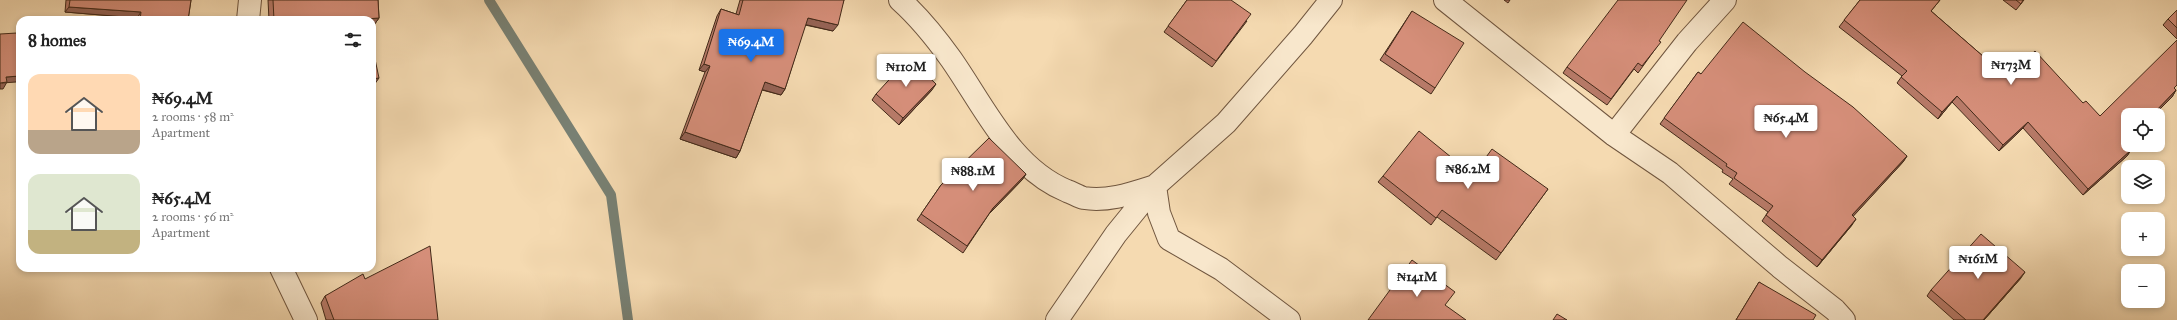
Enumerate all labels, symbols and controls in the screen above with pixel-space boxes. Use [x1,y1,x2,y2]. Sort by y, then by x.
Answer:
icon: filters [342,29,364,51]
pin: ₦69.4M [718,29,784,63]
text: 8 homes [28,30,86,51]
text: ₦69.4M [728,34,774,50]
pin: ₦173M [1983,52,2039,86]
pin: ₦110M [878,54,934,88]
text: ₦173M [1991,57,2031,73]
text: ₦110M [886,59,926,75]
text: ₦69.4M [152,88,213,109]
icon: home [60,90,108,138]
pin: ₦65.4M [1753,105,1819,139]
map controls [2121,108,2165,308]
button: locate [2121,108,2165,152]
text: 2 rooms · 58 m² [152,109,234,125]
text: ₦65.4M [1763,110,1809,126]
text: Apartment [152,125,210,141]
pin: ₦86.2M [1435,156,1501,190]
pin: ₦88.1M [940,158,1006,192]
button: layers [2121,160,2165,204]
text: ₦86.2M [1445,161,1491,177]
text: ₦88.1M [951,163,995,179]
text: ₦65.4M [152,188,211,209]
icon: home [60,190,108,238]
text: 2 rooms · 56 m² [152,209,234,225]
button: + [2121,212,2165,256]
text: Apartment [152,225,210,241]
pin: ₦161M [1950,246,2006,280]
text: ₦161M [1958,251,1998,267]
pin: ₦141M [1389,264,1445,298]
button: − [2121,264,2165,308]
text: ₦141M [1397,269,1437,285]

